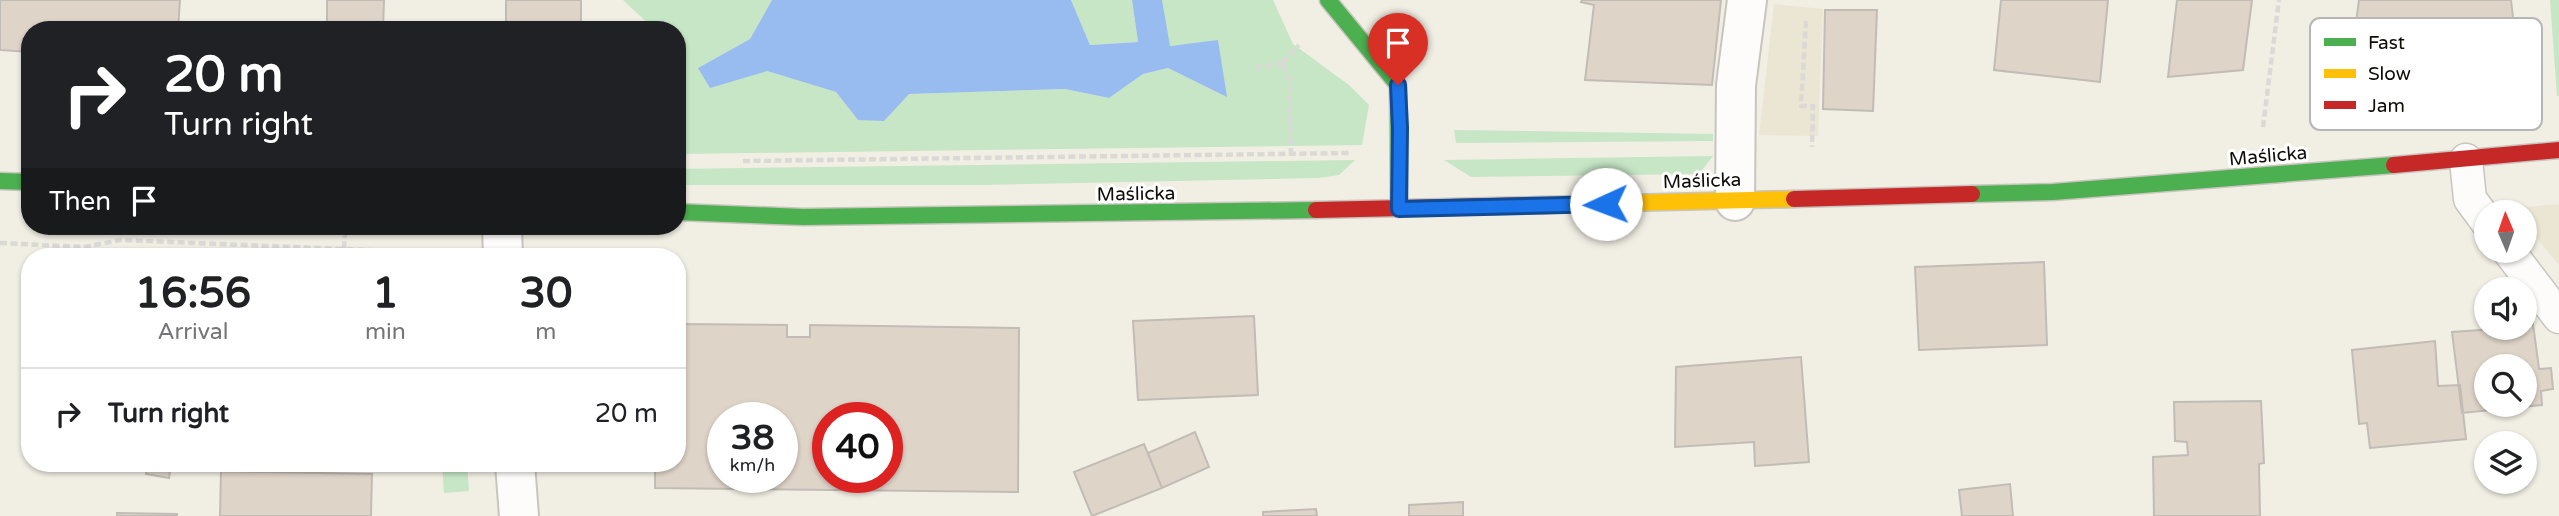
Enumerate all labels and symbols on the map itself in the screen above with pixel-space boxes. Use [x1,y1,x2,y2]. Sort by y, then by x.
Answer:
pin [1368,13,1428,85]
legend [2310,18,2542,130]
text: Fast [2368,32,2405,54]
text: Slow [2368,63,2411,85]
text: Jam [2368,95,2405,117]
street label: Maślicka [2228,142,2308,170]
position arrow [1569,167,1643,241]
street label: Maślicka [1662,169,1742,193]
street label: Maślicka [1097,182,1176,206]
north arrow [2474,200,2538,262]
speed limit sign: 40 [812,402,903,493]

